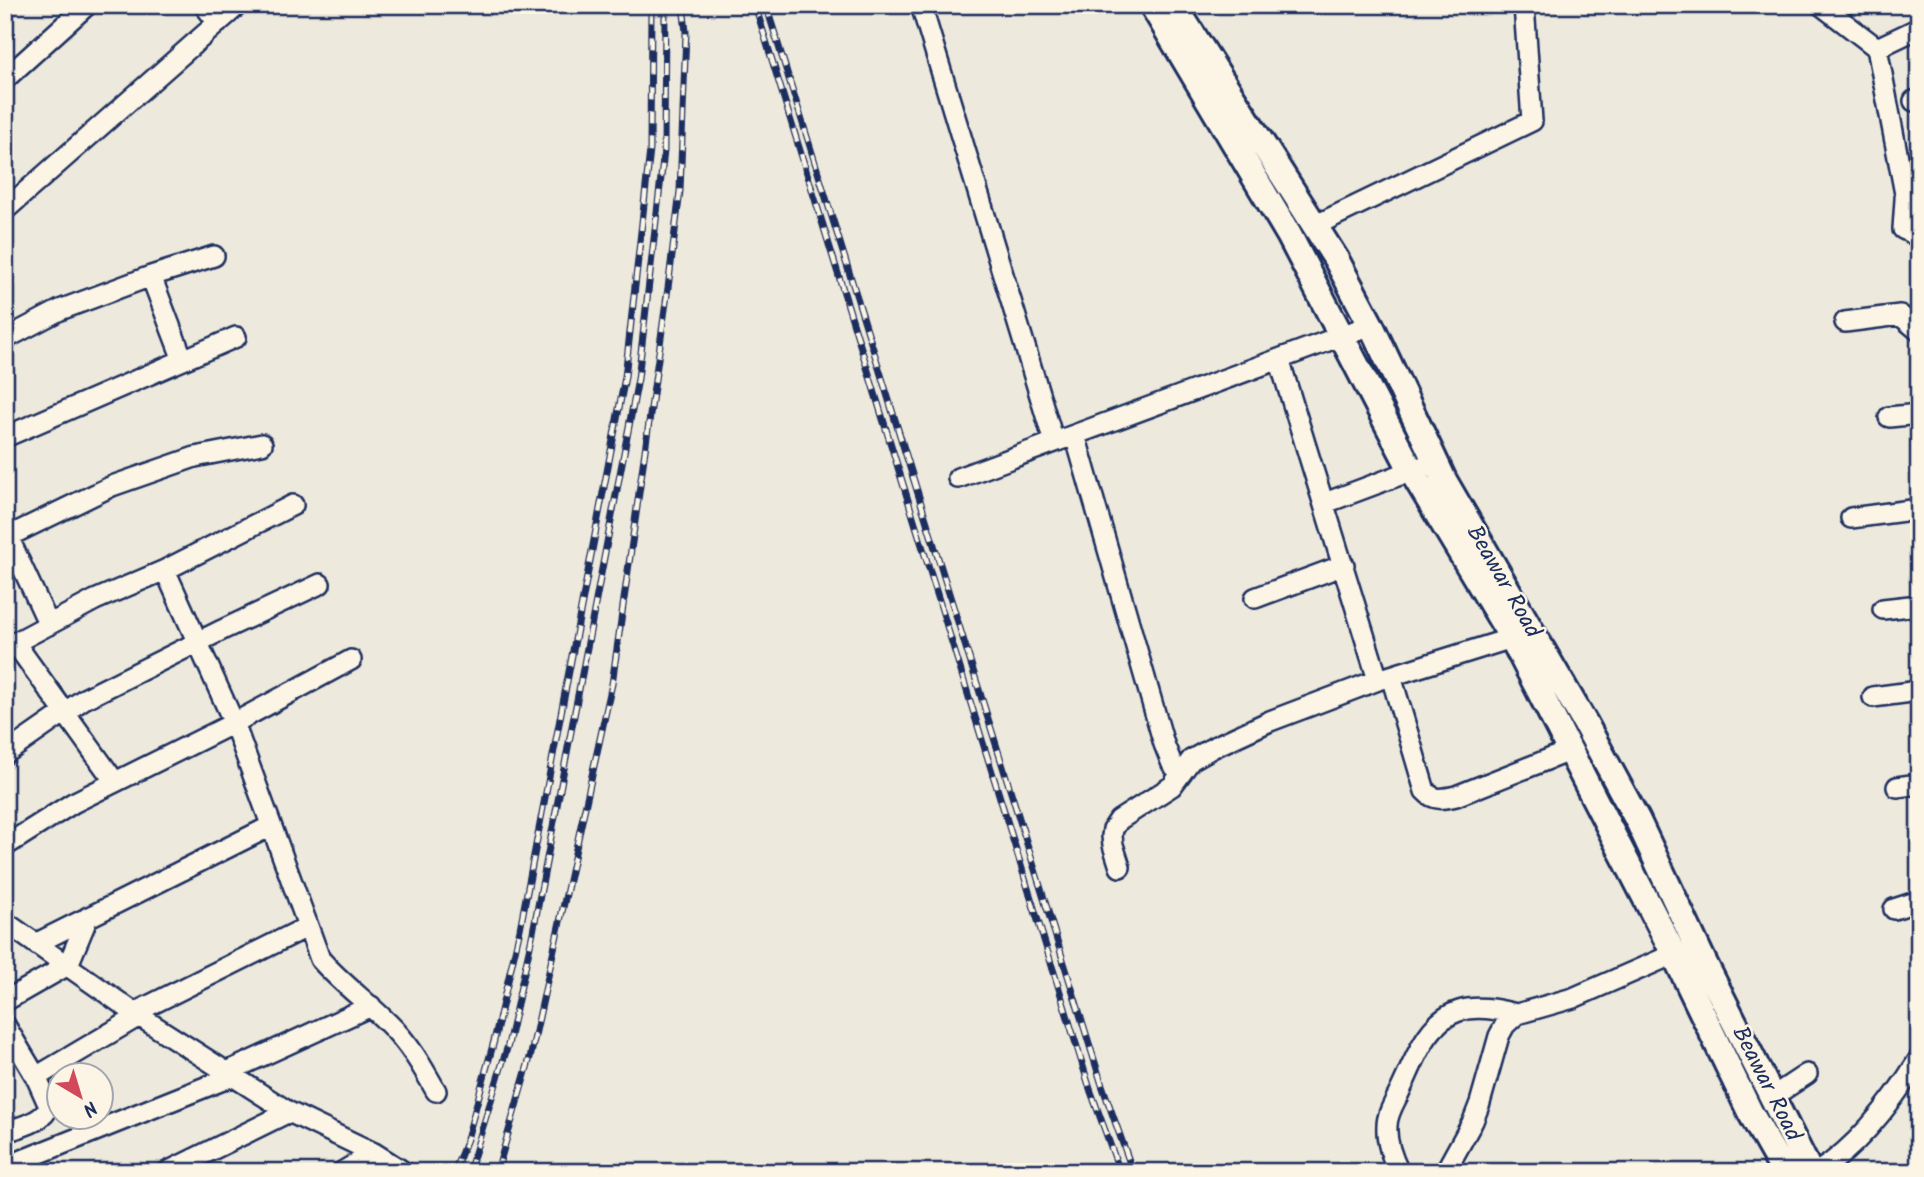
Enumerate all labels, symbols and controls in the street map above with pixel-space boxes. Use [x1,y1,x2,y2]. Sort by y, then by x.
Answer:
street label: Beawar Road [1456,519,1550,646]
street label: Beawar Road [1722,1020,1811,1148]
north arrow [46,1062,116,1132]
text: N [75,1092,103,1123]

